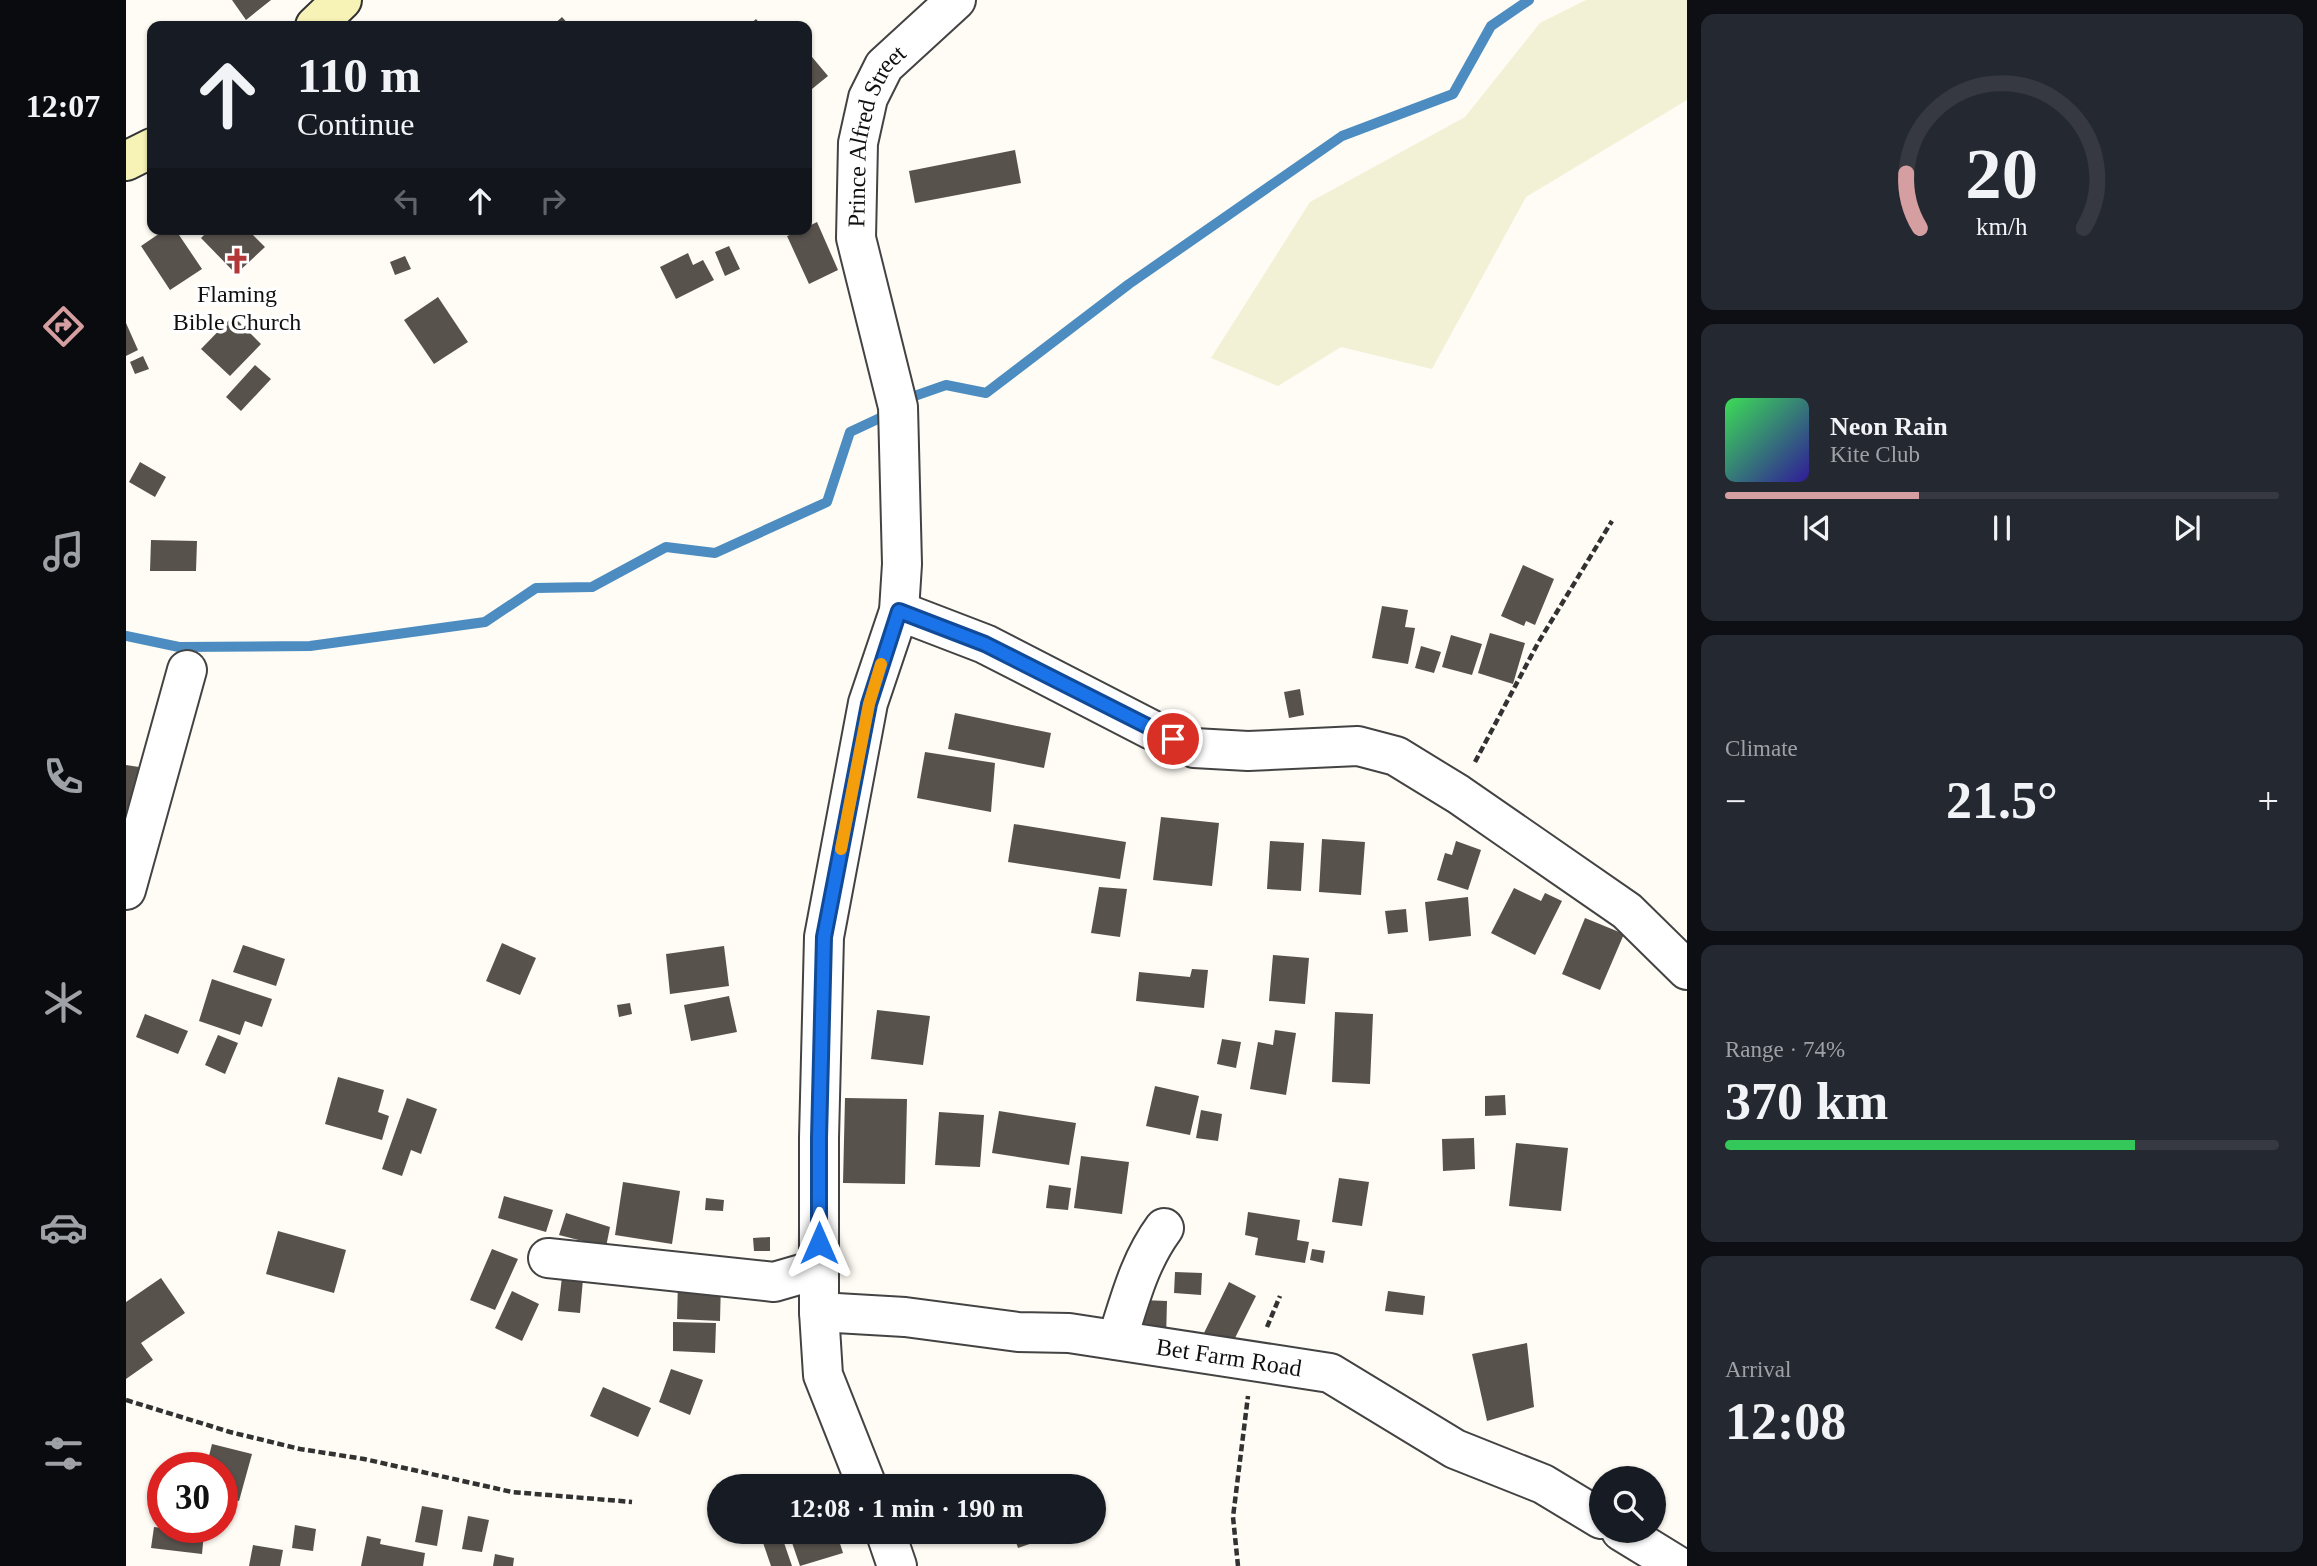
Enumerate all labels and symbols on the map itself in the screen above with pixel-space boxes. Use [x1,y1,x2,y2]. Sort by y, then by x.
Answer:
street label: Prince Alfred Street [843,40,911,228]
church icon: Flaming Bible Church [222,246,252,276]
place label: Flaming Bible Church [173,281,301,335]
pin [1143,709,1203,769]
position arrow [782,1206,856,1280]
street label: Bet Farm Road [1155,1334,1303,1381]
speed limit sign: 30 [147,1452,238,1543]

